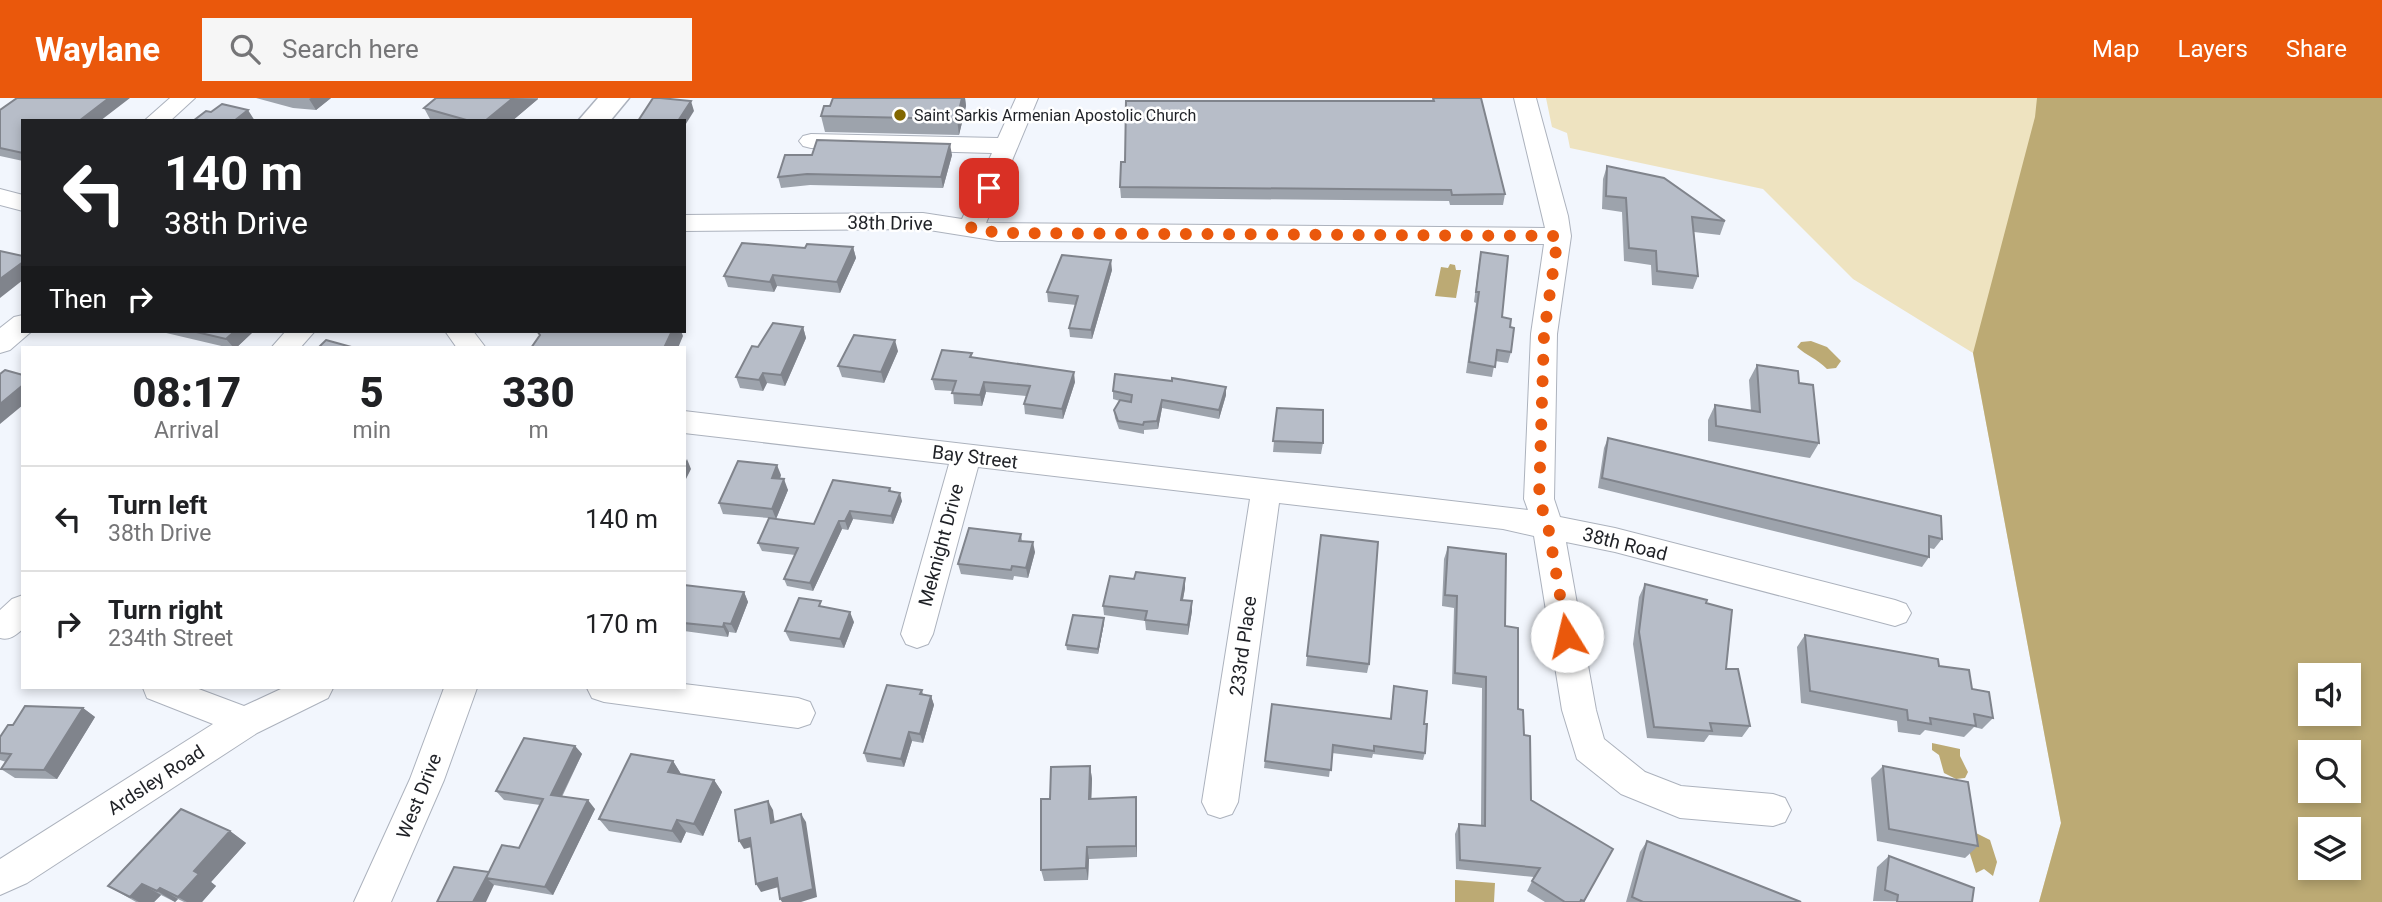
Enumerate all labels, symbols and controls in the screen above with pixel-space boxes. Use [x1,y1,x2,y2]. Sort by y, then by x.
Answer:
search box [202,18,692,81]
text: Waylane [35,30,160,69]
icon: search [226,30,264,68]
text: Search here [282,34,419,64]
text: Map [2092,35,2140,63]
text: Layers [2178,35,2248,63]
text: Share [2286,35,2347,63]
place label: Saint Sarkis Armenian Apostolic Church [914,106,1196,125]
marker: Saint Sarkis Armenian Apostolic Church [892,107,908,123]
text: 140 m [164,145,303,202]
icon: left [49,147,140,238]
pin [959,158,1019,218]
icon: arrive [970,169,1008,207]
text: 38th Drive [164,204,308,242]
street label: 38th Drive [847,211,933,235]
icon: right [121,280,159,318]
text: Then [49,284,107,314]
text: 08:17 [132,368,241,417]
text: 5 [360,368,384,417]
text: 330 [502,368,575,417]
text: Arrival [154,417,219,444]
text: min [352,417,391,444]
text: m [528,417,549,444]
street label: Bay Street [931,440,1019,474]
street label: Meknight Drive [914,481,968,609]
text: Turn left [108,490,207,520]
icon: left [49,500,87,538]
text: 140 m [585,504,658,534]
text: 38th Drive [108,520,211,547]
street label: 38th Road [1580,522,1670,566]
text: Turn right [108,595,223,625]
street label: 233rd Place [1225,595,1261,697]
position arrow [1530,599,1604,673]
icon: right [49,605,87,643]
text: 170 m [585,609,658,639]
text: 234th Street [108,625,233,652]
map controls [2298,663,2361,880]
button: sound [2298,663,2361,726]
street label: Ardsley Road [103,740,209,820]
button: search [2298,740,2361,803]
street label: West Drive [391,750,447,842]
button: layers [2298,817,2361,880]

